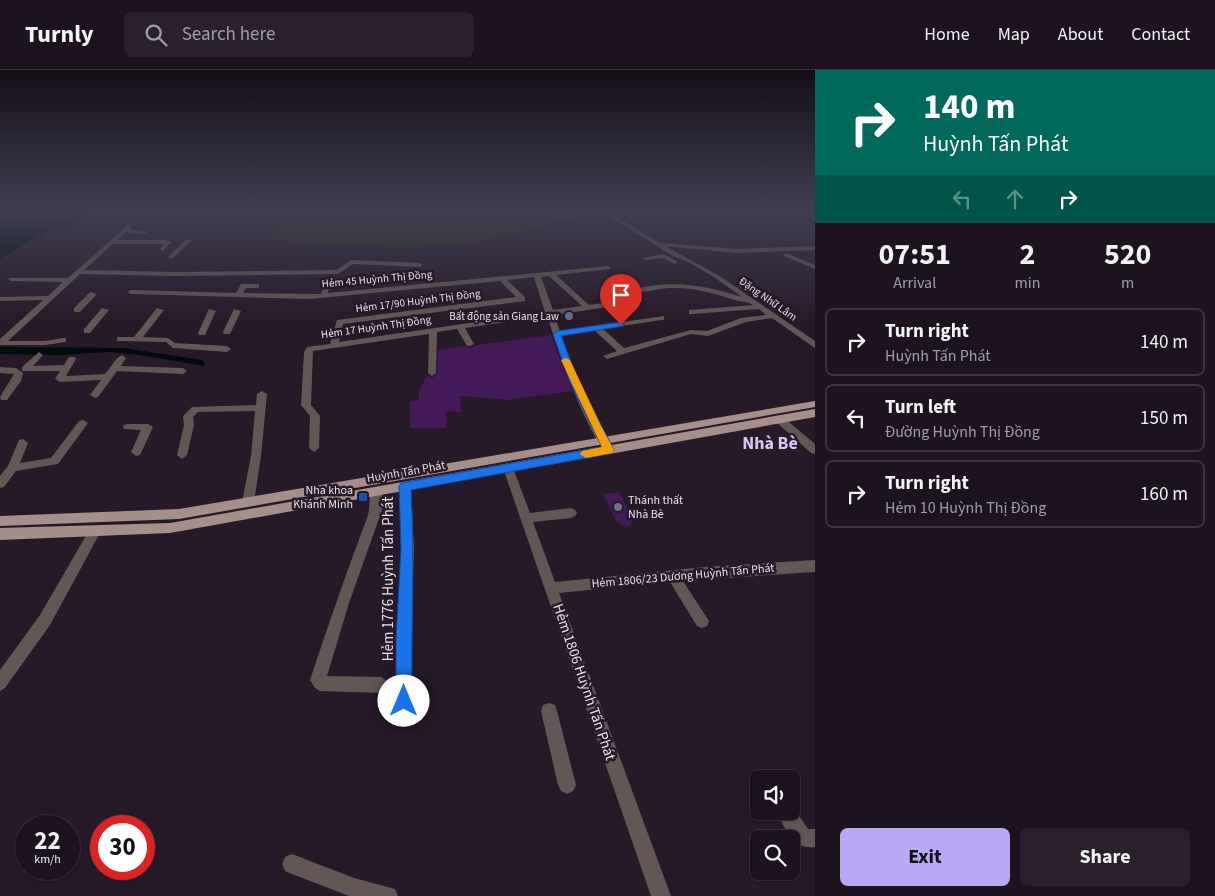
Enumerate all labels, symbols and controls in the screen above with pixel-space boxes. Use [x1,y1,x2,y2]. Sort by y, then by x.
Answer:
search box [124,12,474,57]
text: Turnly [25,17,94,52]
icon: search [142,21,170,49]
text: Search here [182,21,275,48]
text: Home [924,22,970,47]
text: Map [998,22,1030,47]
text: About [1058,22,1103,47]
text: Contact [1131,22,1190,47]
text: 140 m [923,82,1015,132]
icon: right [840,90,905,155]
text: Huỳnh Tấn Phát [923,128,1068,160]
icon: left [948,185,976,213]
icon: ahead [1001,185,1029,213]
icon: right [1054,185,1082,213]
text: 07:51 [879,233,951,276]
text: 2 [1019,233,1035,276]
text: 520 [1104,233,1151,276]
street label: Hẻm 45 Huỳnh Thị Đồng [321,267,433,291]
text: Arrival [893,272,936,294]
text: min [1014,272,1040,294]
text: m [1121,272,1134,294]
street label: Đặng Nhữ Lâm [736,273,800,325]
pin [600,274,642,325]
icon: arrive [607,281,635,309]
street label: Hẻm 17/90 Huỳnh Thị Đồng [355,286,482,316]
place label: Bất động sản Giang Law [449,309,559,324]
marker: Bất động sản Giang Law [563,310,575,322]
street label: Hẻm 17 Huỳnh Thị Đồng [320,312,432,342]
text: Turn right [885,318,969,345]
icon: right [842,328,870,356]
text: 140 m [1140,329,1188,356]
text: Huỳnh Tấn Phát [885,345,991,367]
text: Turn left [885,394,956,421]
icon: left [842,404,870,432]
text: 150 m [1140,405,1188,432]
text: Đường Huỳnh Thị Đồng [885,421,1040,443]
district label: Nhà Bè [742,431,798,456]
street label: Huỳnh Tấn Phát [365,457,447,487]
text: Turn right [885,470,969,497]
icon: right [842,480,870,508]
text: 160 m [1140,481,1188,508]
place label: Nha khoa Khánh Minh [293,482,353,513]
marker: Nha khoa Khánh Minh [357,491,369,503]
place label: Thánh thất Nhà Bè [628,492,683,523]
street label: Hẻm 1776 Huỳnh Tấn Phát [378,497,399,661]
text: Hẻm 10 Huỳnh Thị Đồng [885,497,1046,519]
marker: Thánh thất Nhà Bè [612,501,624,513]
street label: Hẻm 1806/23 Dương Huỳnh Tấn Phát [591,560,775,592]
street label: Hẻm 1806 Huỳnh Tấn Phát [547,601,621,763]
position arrow [377,674,429,726]
map controls [750,770,800,880]
button: sound [750,770,800,820]
speed limit sign: 30 [90,815,155,880]
text: 22 [34,823,61,859]
button: Exit [840,828,1010,886]
button: Share [1020,828,1190,886]
button: search [750,830,800,880]
text: km/h [34,851,61,868]

